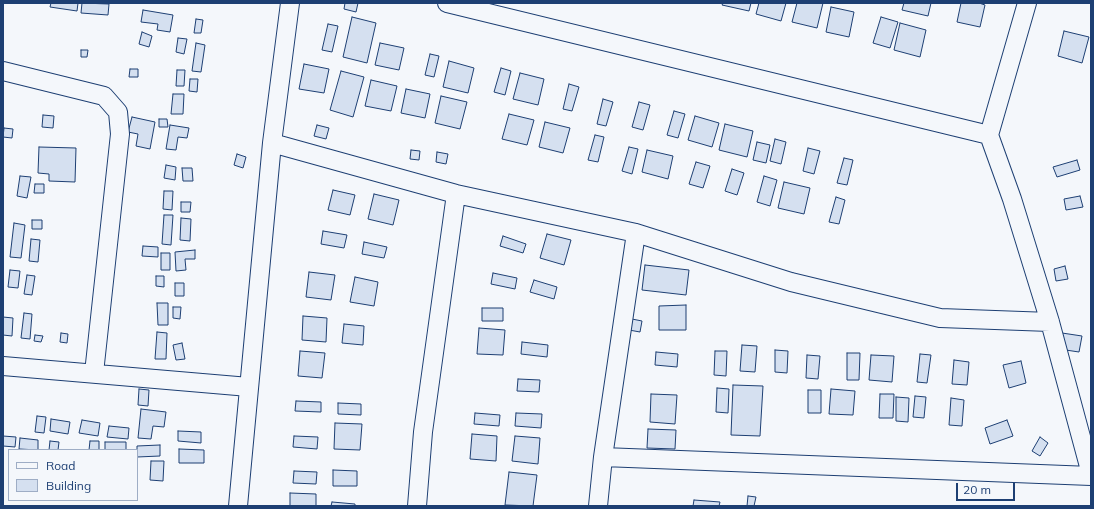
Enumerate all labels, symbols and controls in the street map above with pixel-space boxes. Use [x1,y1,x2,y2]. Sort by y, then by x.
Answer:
legend [8,449,138,501]
text: Road [46,458,75,473]
scale bar [958,475,1017,501]
text: Building [46,478,91,493]
text: 20 m [963,482,991,497]

